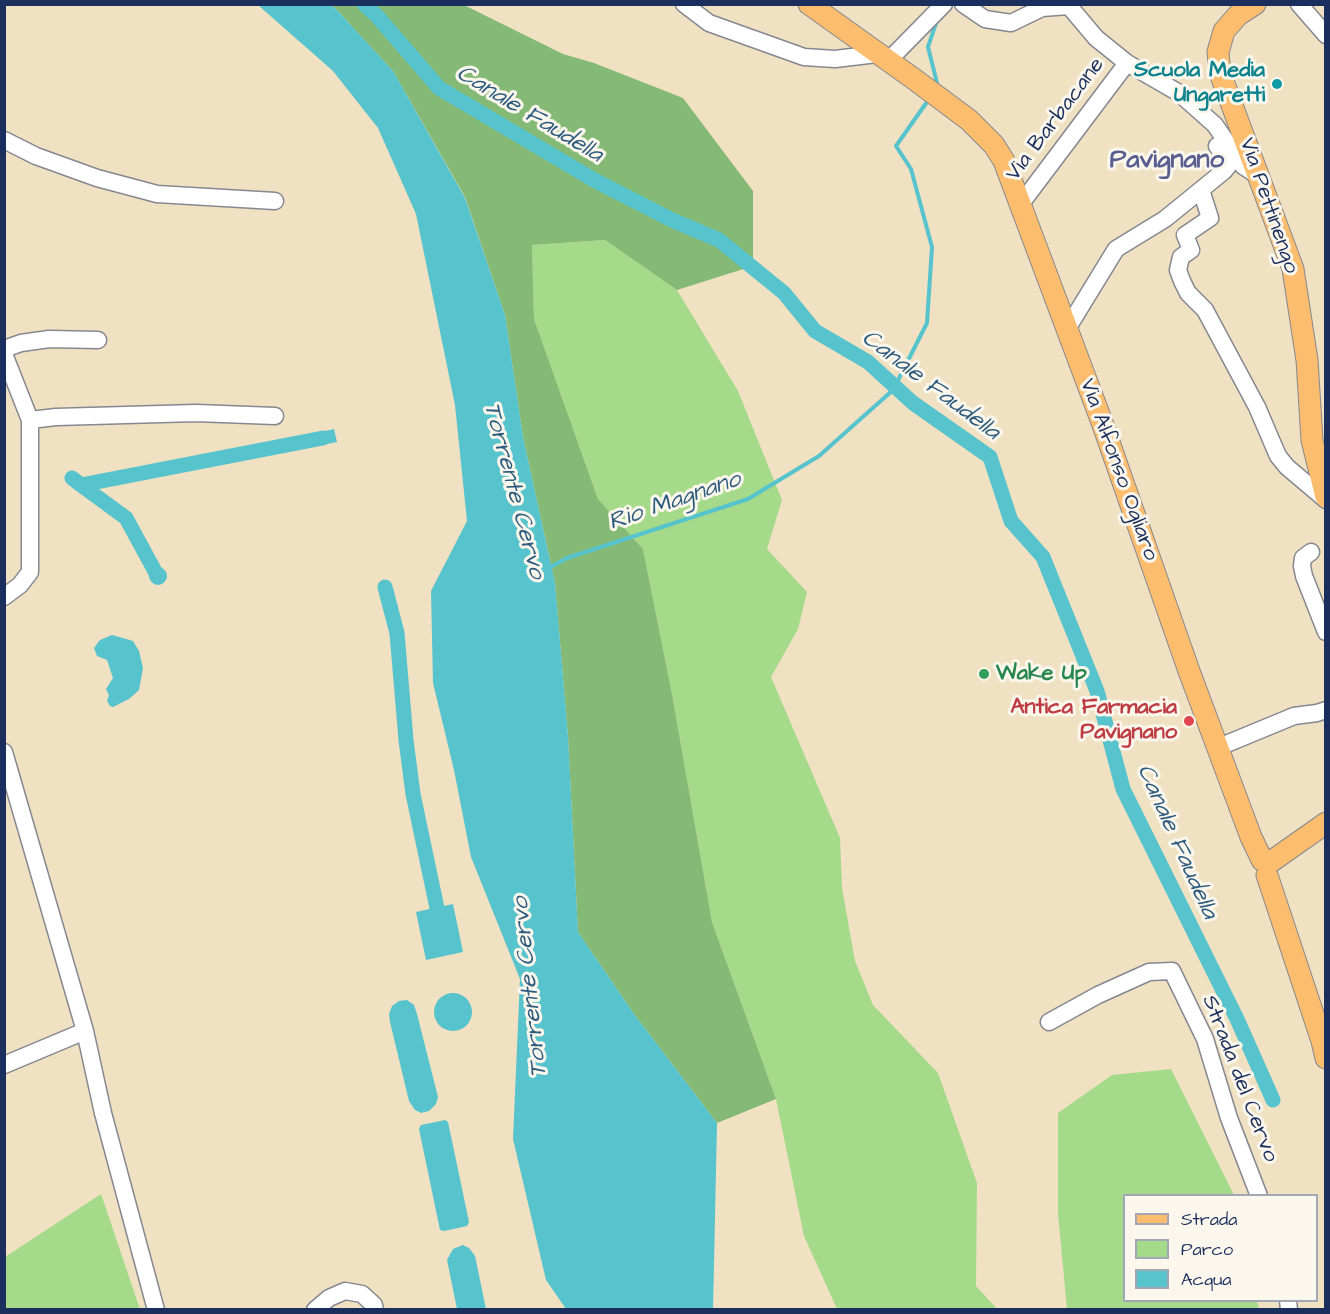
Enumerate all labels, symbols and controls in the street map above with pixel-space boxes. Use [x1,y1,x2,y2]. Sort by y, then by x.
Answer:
street label: Via Barbacane [1001,53,1111,187]
place label: Scuola Media Ungaretti [1134,58,1265,110]
water label: Canale Faudella [451,60,607,170]
marker: Scuola Media Ungaretti [1270,77,1284,91]
street label: Via Pettinengo [1232,135,1304,277]
district label: Pavignano [1110,146,1224,178]
water label: Canale Faudella [855,325,1005,447]
street label: Via Alfonso Ogliaro [1073,375,1163,565]
water label: Torrente Cervo [476,400,550,582]
water label: Rio Magnano [605,466,745,538]
place label: Wake Up [996,661,1087,687]
marker: Wake Up [977,667,991,681]
place label: Antica Farmacia Pavignano [1010,695,1177,746]
marker: Antica Farmacia Pavignano [1182,714,1196,728]
water label: Canale Faudella [1129,760,1223,924]
water label: Torrente Cervo [507,895,555,1079]
street label: Strada del Cervo [1195,992,1283,1166]
legend [1123,1194,1318,1302]
text: Strada [1181,1207,1237,1232]
text: Parco [1181,1237,1233,1262]
text: Acqua [1181,1267,1231,1292]

